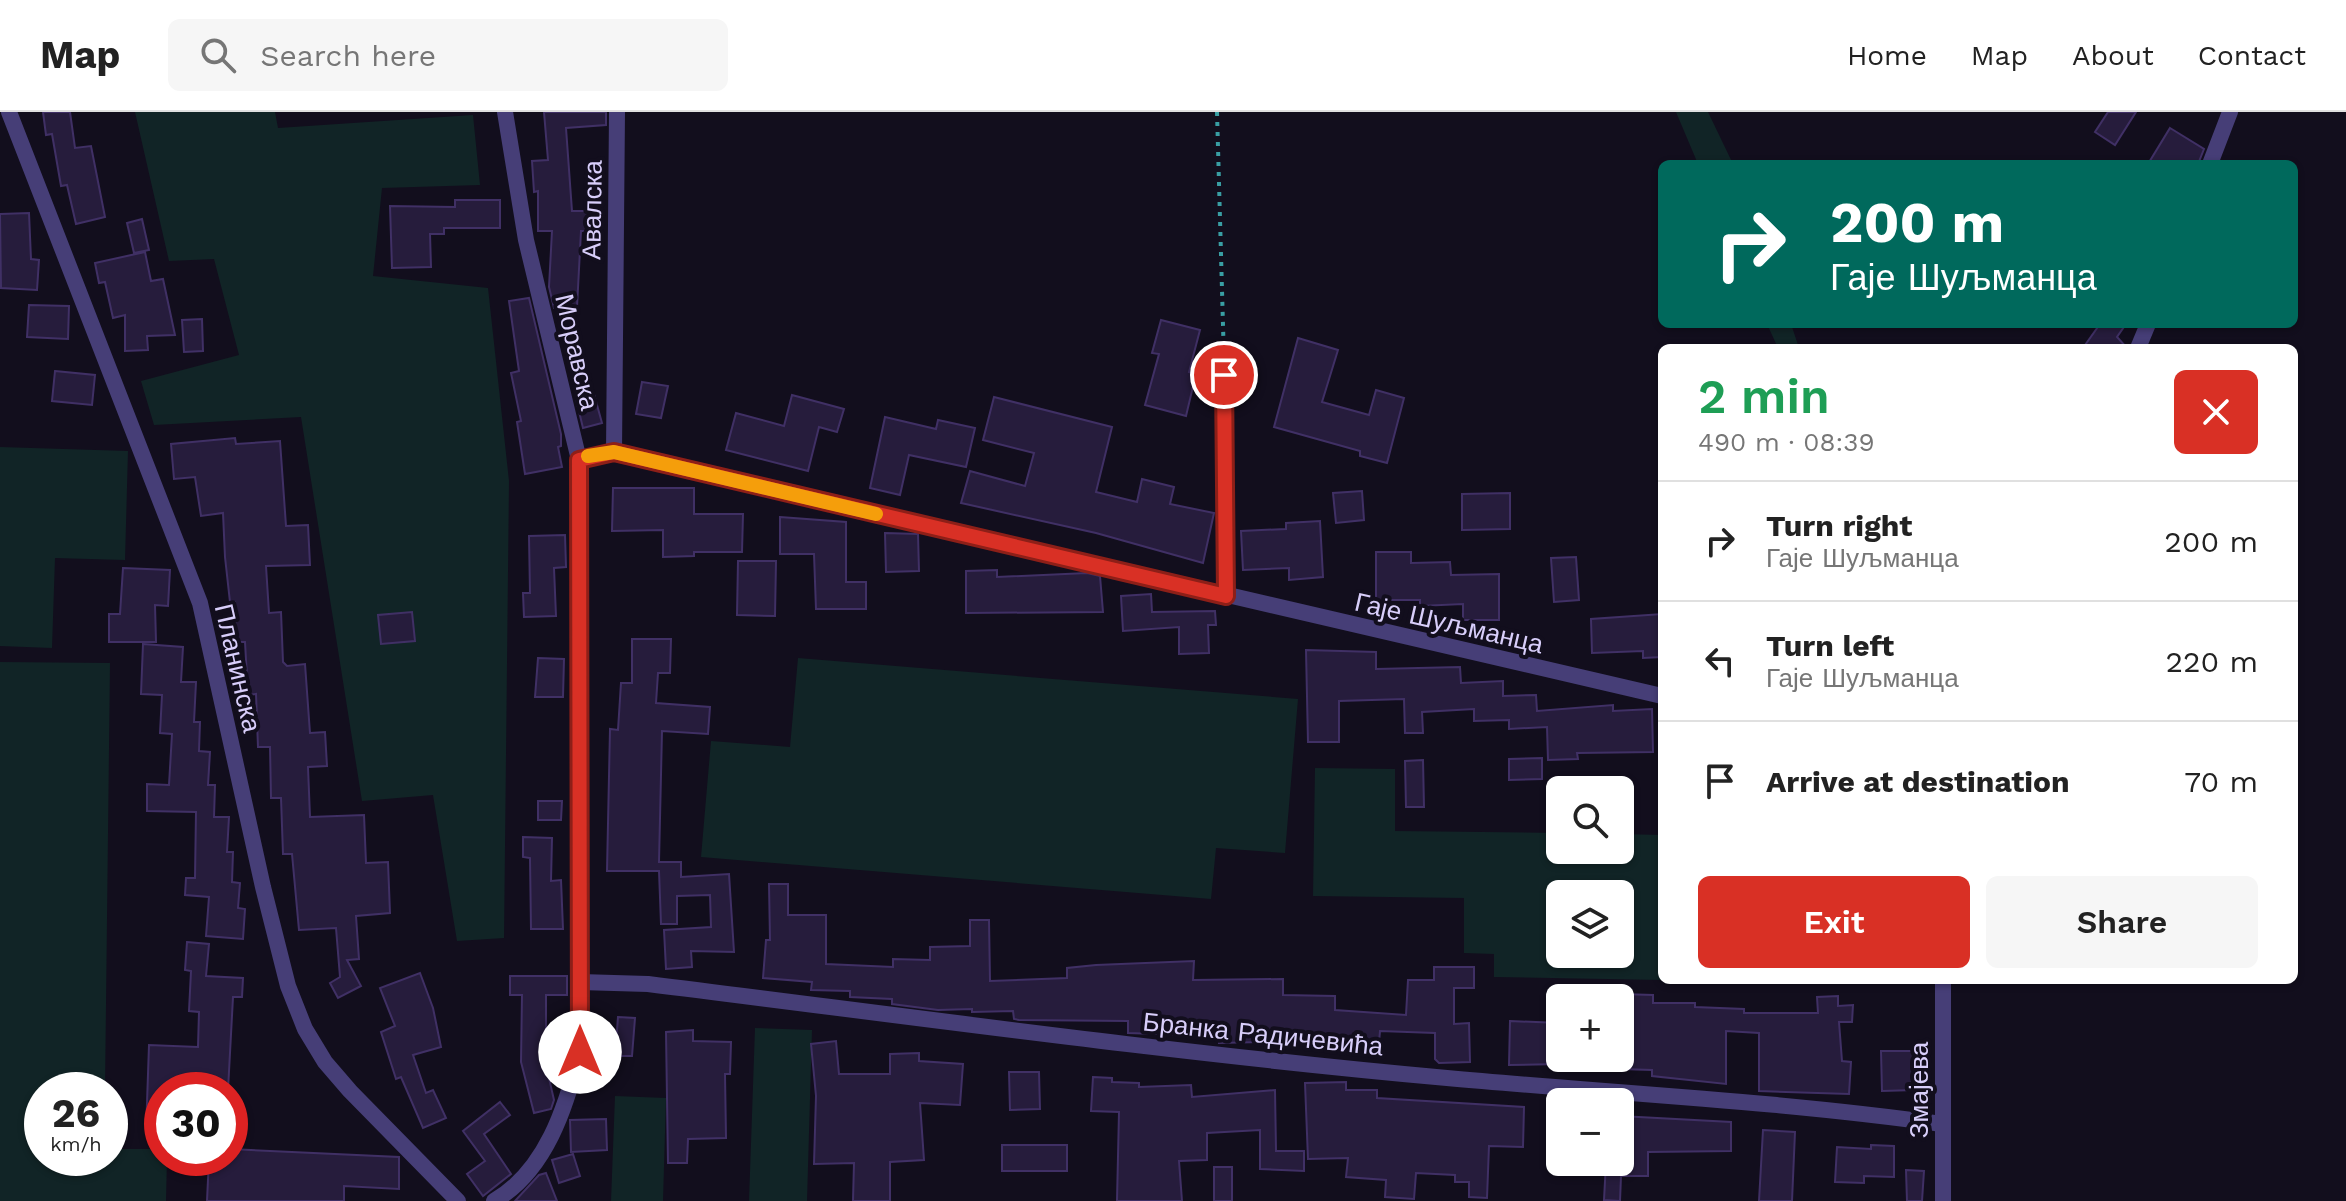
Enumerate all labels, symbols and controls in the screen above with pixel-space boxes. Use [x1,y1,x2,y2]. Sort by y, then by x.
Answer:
search box [168,19,728,91]
text: Map [40,33,120,77]
icon: search [196,33,240,77]
text: Search here [260,38,436,73]
text: Home [1847,39,1927,72]
text: Map [1971,39,2028,72]
text: About [2072,39,2154,72]
text: Contact [2198,39,2306,72]
street label: Авалска [576,159,608,260]
text: 200 m [1830,190,2004,256]
icon: right [1698,192,1802,296]
text: Гаје Шуљманца [1830,257,2097,299]
street label: Моравска [549,291,605,414]
pin [1190,341,1258,409]
icon: arrive [1202,353,1246,397]
text: 2 min [1698,368,1830,425]
button: close [2174,370,2258,454]
text: 490 m · 08:39 [1698,427,1874,457]
text: Turn right [1766,508,1912,543]
icon: right [1698,519,1742,563]
text: 200 m [2164,524,2258,559]
text: Гаје Шуљманца [1766,543,1959,573]
street label: Гаје Шуљманца [1352,587,1547,659]
street label: Планинска [209,601,267,736]
text: Turn left [1766,628,1894,663]
icon: left [1698,639,1742,683]
text: 220 m [2166,644,2258,679]
text: Гаје Шуљманца [1766,663,1959,693]
icon: arrive [1698,759,1742,803]
text: Arrive at destination [1766,764,2070,799]
text: 70 m [2184,764,2258,799]
map controls [1546,776,1634,1176]
button: search [1546,776,1634,864]
button: Exit [1698,876,1970,968]
button: Share [1986,876,2258,968]
button: layers [1546,880,1634,968]
button: + [1546,984,1634,1072]
street label: Бранка Радичевића [1141,1006,1385,1062]
position arrow [538,1010,622,1094]
street label: Змајева [1904,1041,1934,1138]
speed limit sign: 30 [144,1072,248,1176]
button: − [1546,1088,1634,1176]
text: 26 [52,1090,100,1137]
text: km/h [50,1132,102,1156]

